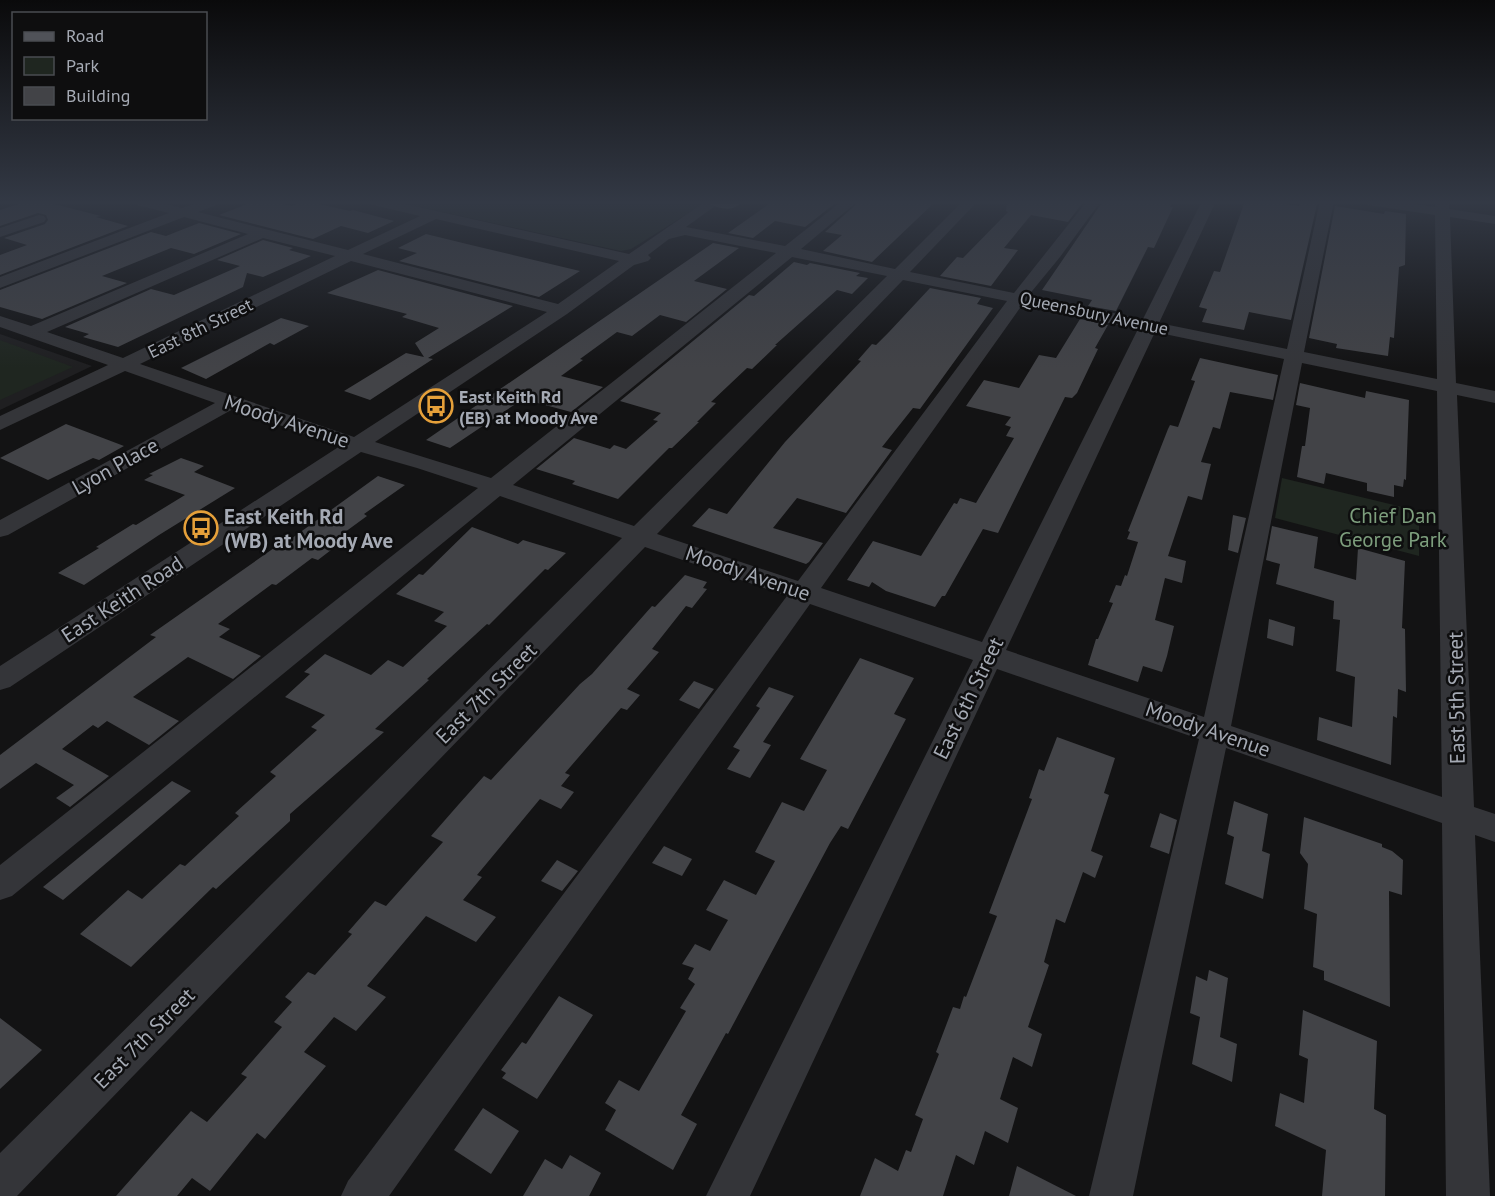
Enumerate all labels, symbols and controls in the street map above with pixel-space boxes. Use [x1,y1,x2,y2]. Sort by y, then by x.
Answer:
legend [12,12,207,120]
text: Road [66,24,104,47]
text: Park [66,54,99,77]
text: Building [66,84,130,107]
street label: Queensbury Avenue [1018,286,1170,340]
street label: East 8th Street [144,293,256,363]
place label: East Keith Rd (EB) at Moody Ave [459,385,598,429]
street label: Moody Avenue [221,388,353,454]
bus stop icon: East Keith Rd (EB) at Moody Ave [418,388,454,424]
street label: Lyon Place [67,431,163,501]
park label: Chief Dan George Park [1339,502,1447,553]
place label: East Keith Rd (WB) at Moody Ave [224,503,393,554]
bus stop icon: East Keith Rd (WB) at Moody Ave [183,510,219,546]
street label: Moody Avenue [682,539,814,607]
street label: East Keith Road [56,550,188,648]
street label: East 5th Street [1441,632,1471,764]
street label: East 6th Street [927,633,1009,763]
street label: East 7th Street [430,637,542,749]
street label: Moody Avenue [1142,695,1274,763]
street label: East 7th Street [88,982,200,1094]

